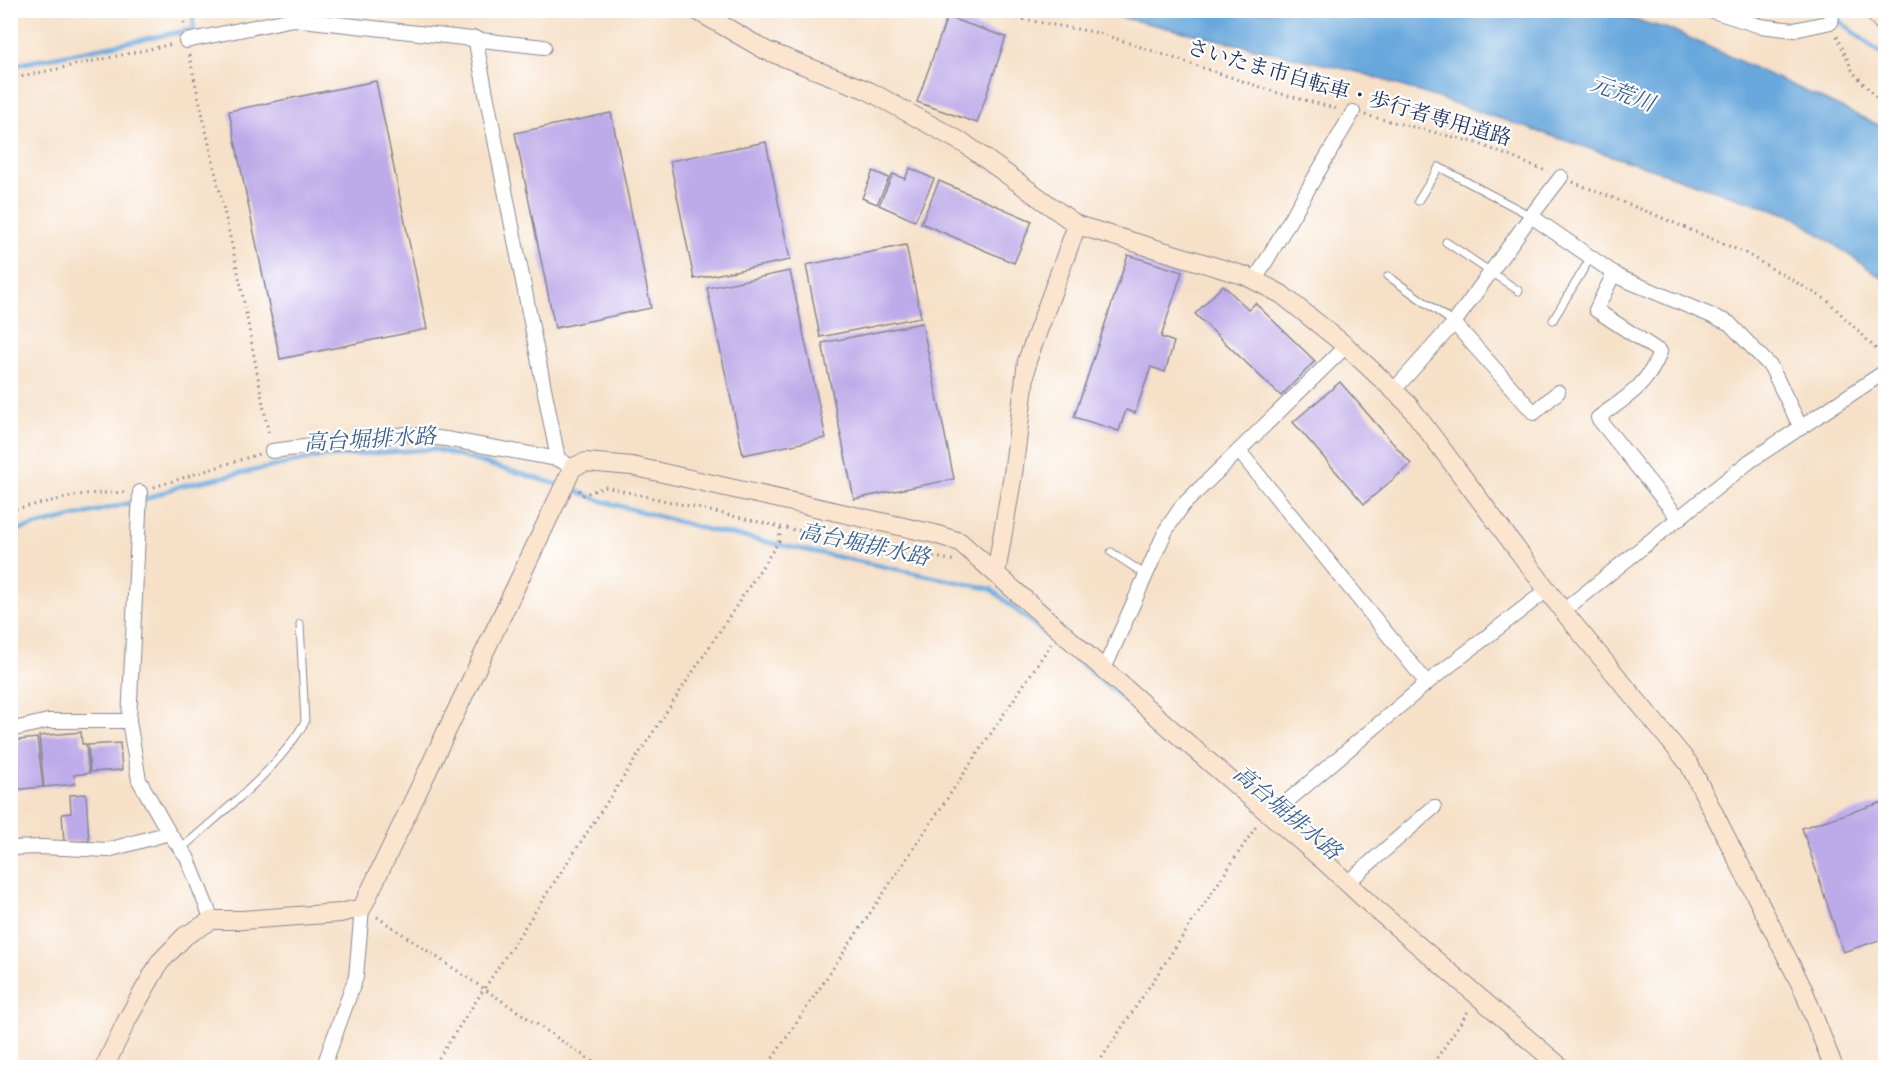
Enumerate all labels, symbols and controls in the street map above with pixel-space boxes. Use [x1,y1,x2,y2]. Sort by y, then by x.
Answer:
street label: さいたま市自転車・歩行者専用道路 [1184,34,1514,154]
water label: 元荒川 [1586,69,1660,122]
water label: 高台堀排水路 [303,422,439,460]
water label: 高台堀排水路 [796,517,934,575]
water label: 高台堀排水路 [1225,760,1348,870]

